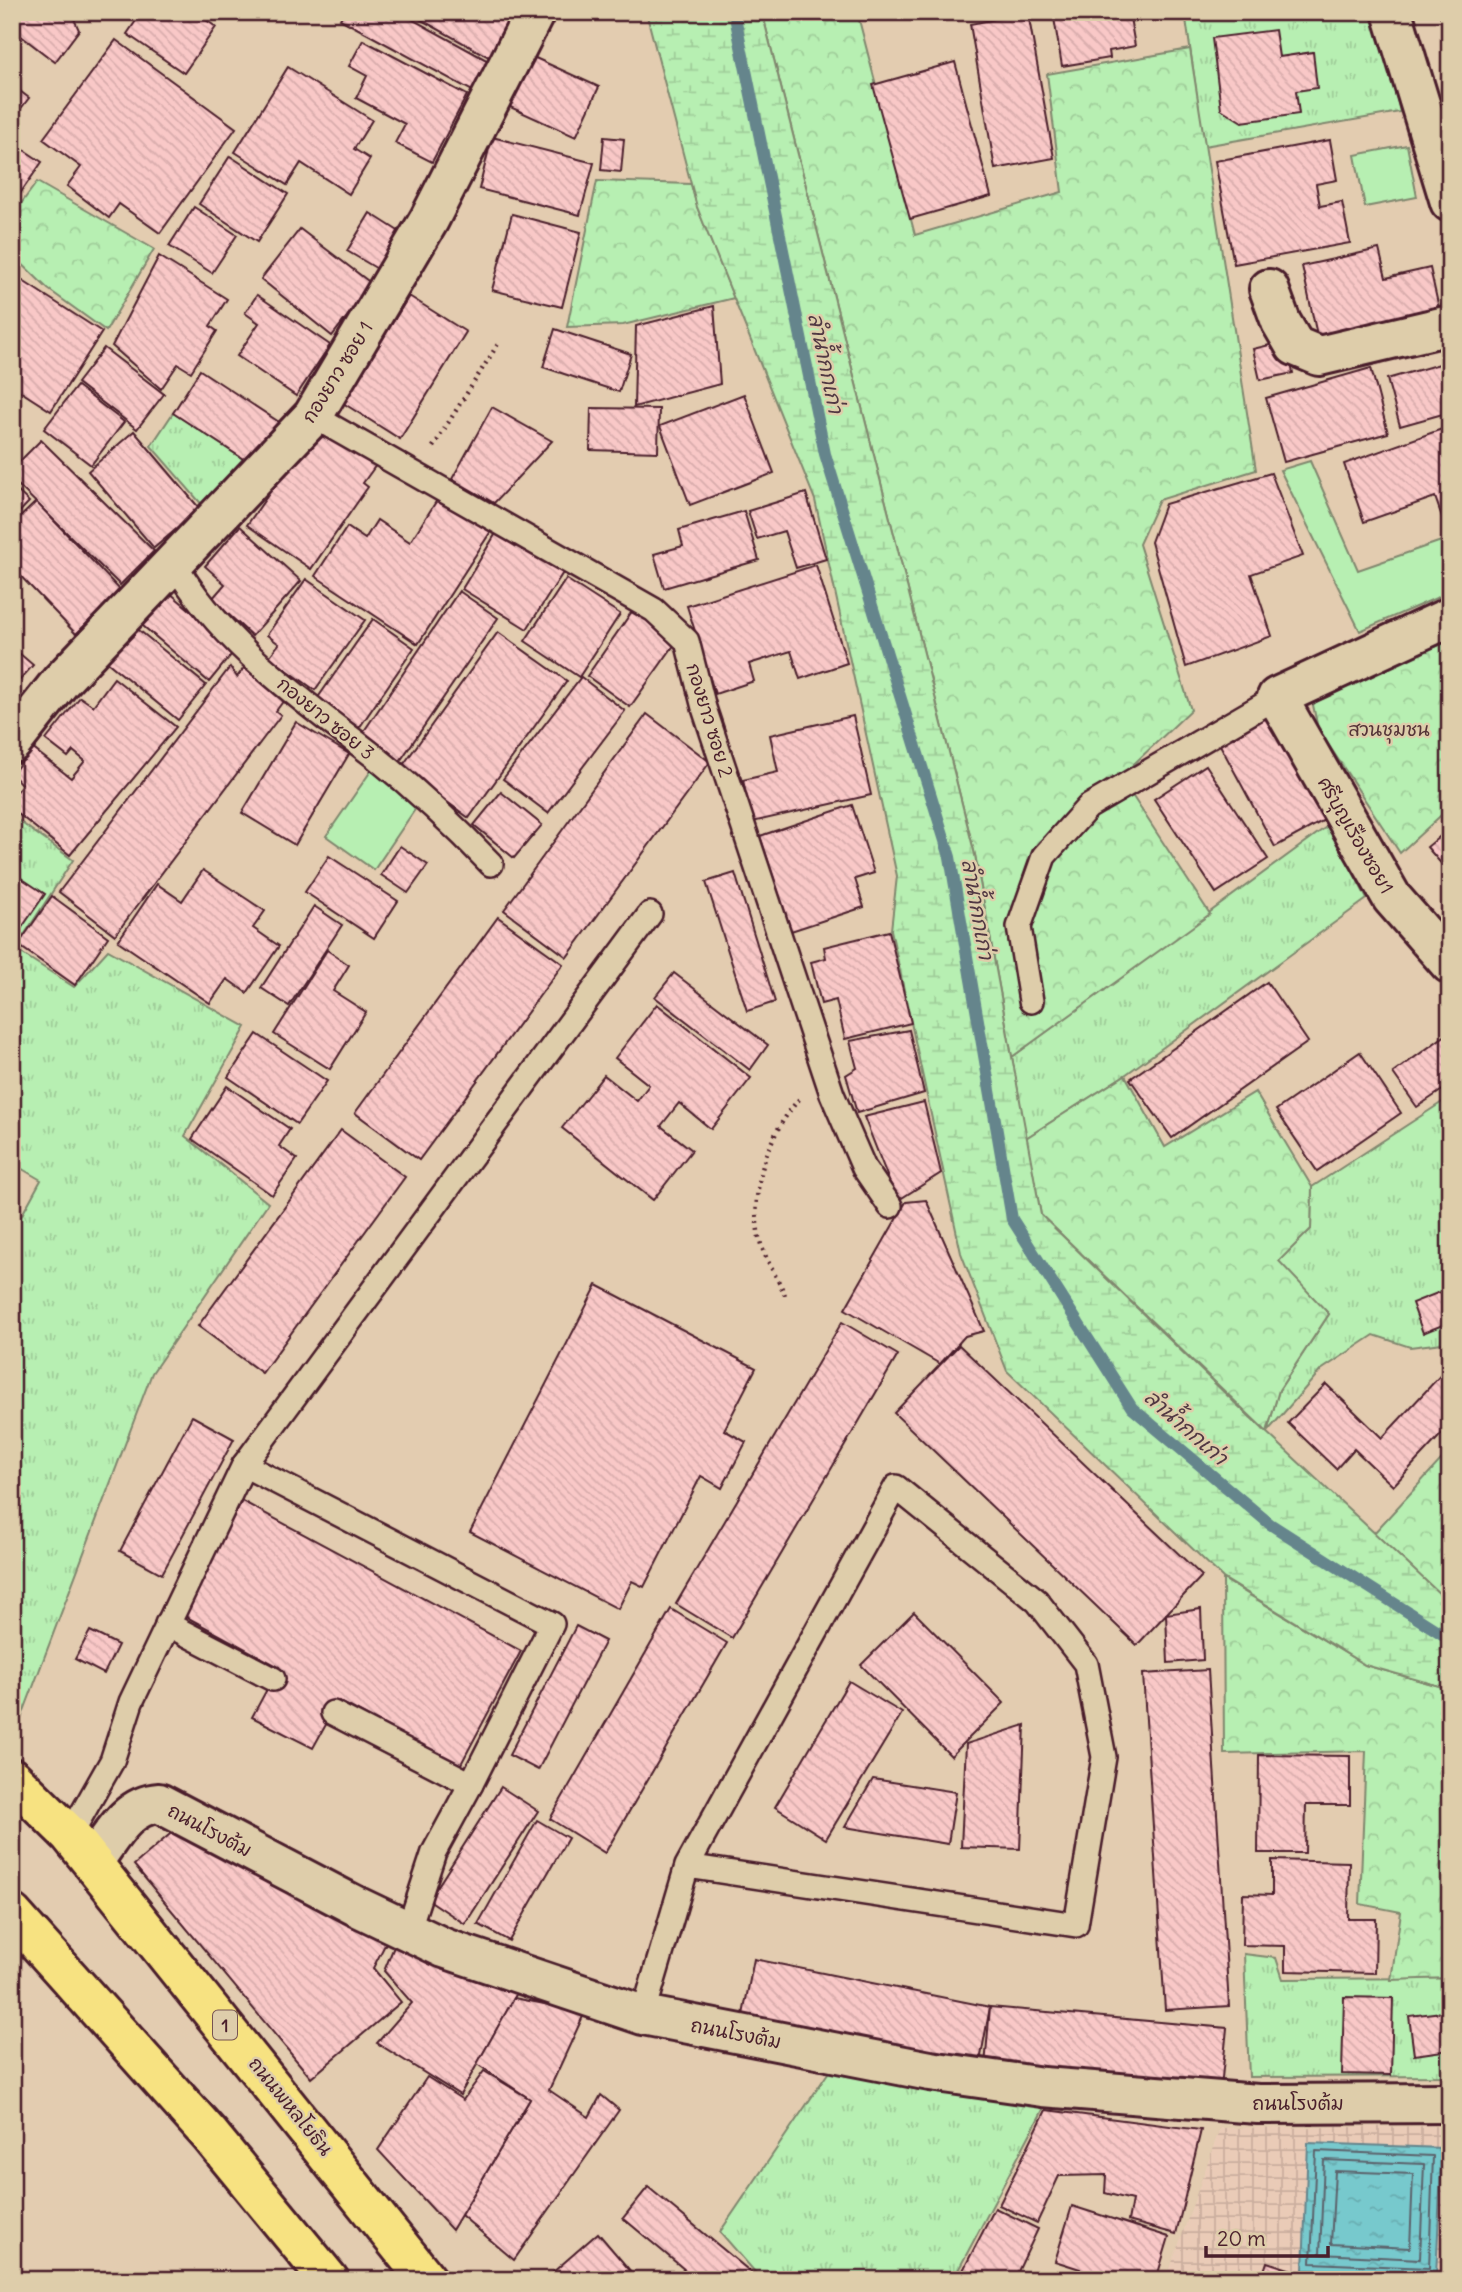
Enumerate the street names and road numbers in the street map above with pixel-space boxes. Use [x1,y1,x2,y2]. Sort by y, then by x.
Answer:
street label: กองยาว ซอย 1 [296,317,378,427]
street label: กองยาว ซอย 2 [681,660,739,780]
street label: กองยาว ซอย 3 [272,671,380,765]
street label: ศรีบุญเรืองซอย1 [1310,772,1399,899]
street label: ถนนโรงต้ม [164,1798,256,1862]
road number: 1 [213,2010,237,2039]
street label: ถนนโรงต้ม [689,2012,783,2054]
street label: ถนนพหลโยธิน [244,2052,338,2160]
street label: ถนนโรงต้ม [1252,2091,1344,2115]

